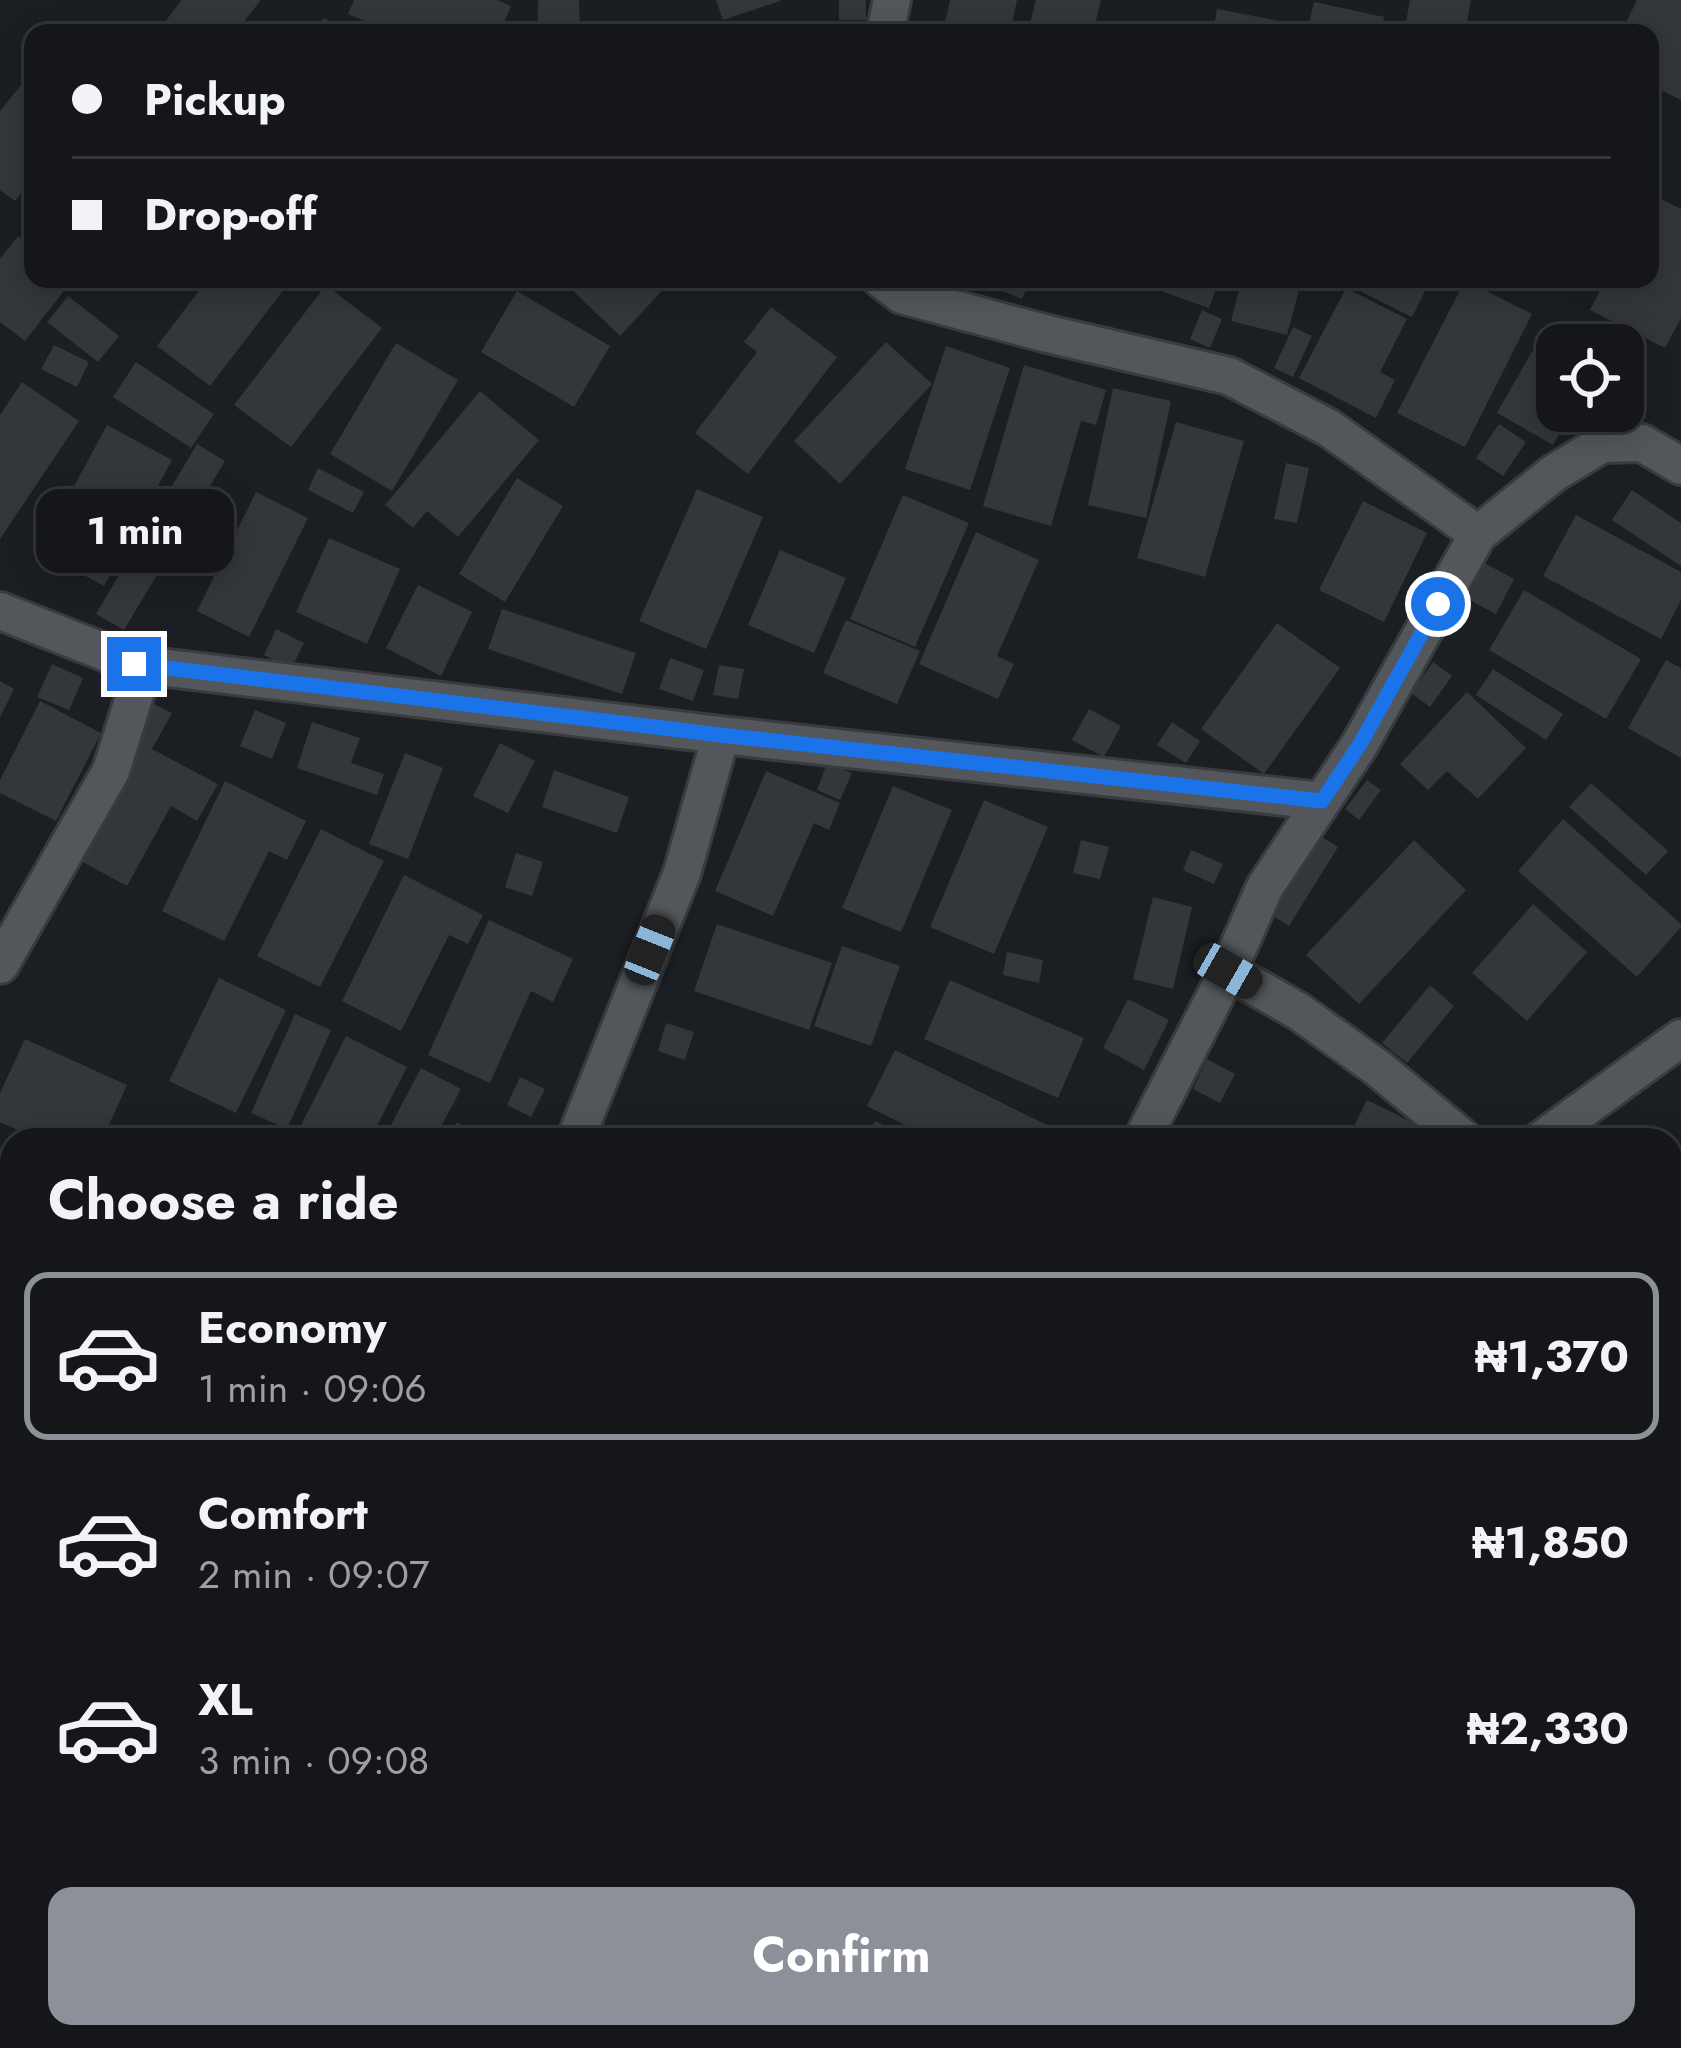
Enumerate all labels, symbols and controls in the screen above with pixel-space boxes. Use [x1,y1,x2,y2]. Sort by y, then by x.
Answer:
text: Pickup [144,67,286,132]
text: Drop-off [144,182,317,247]
map controls [1536,324,1644,432]
button: locate [1536,324,1644,432]
callout: 1 min [35,490,233,574]
text: 1 min [87,502,183,559]
route start [1411,577,1465,631]
route end [107,637,161,691]
car [620,910,680,990]
car [1188,937,1268,1005]
text: Choose a ride [48,1161,399,1239]
text: Economy [198,1295,386,1360]
icon: car [54,1302,162,1410]
text: ₦1,370 [1475,1324,1629,1389]
text: 1 min · 09:06 [198,1360,427,1417]
text: Comfort [198,1481,368,1546]
icon: car [54,1488,162,1596]
text: ₦1,850 [1472,1510,1629,1575]
text: 2 min · 09:07 [198,1546,429,1603]
text: XL [198,1667,253,1732]
icon: car [54,1674,162,1782]
text: ₦2,330 [1467,1696,1629,1761]
text: 3 min · 09:08 [198,1732,429,1789]
button: Confirm [48,1887,1635,2025]

